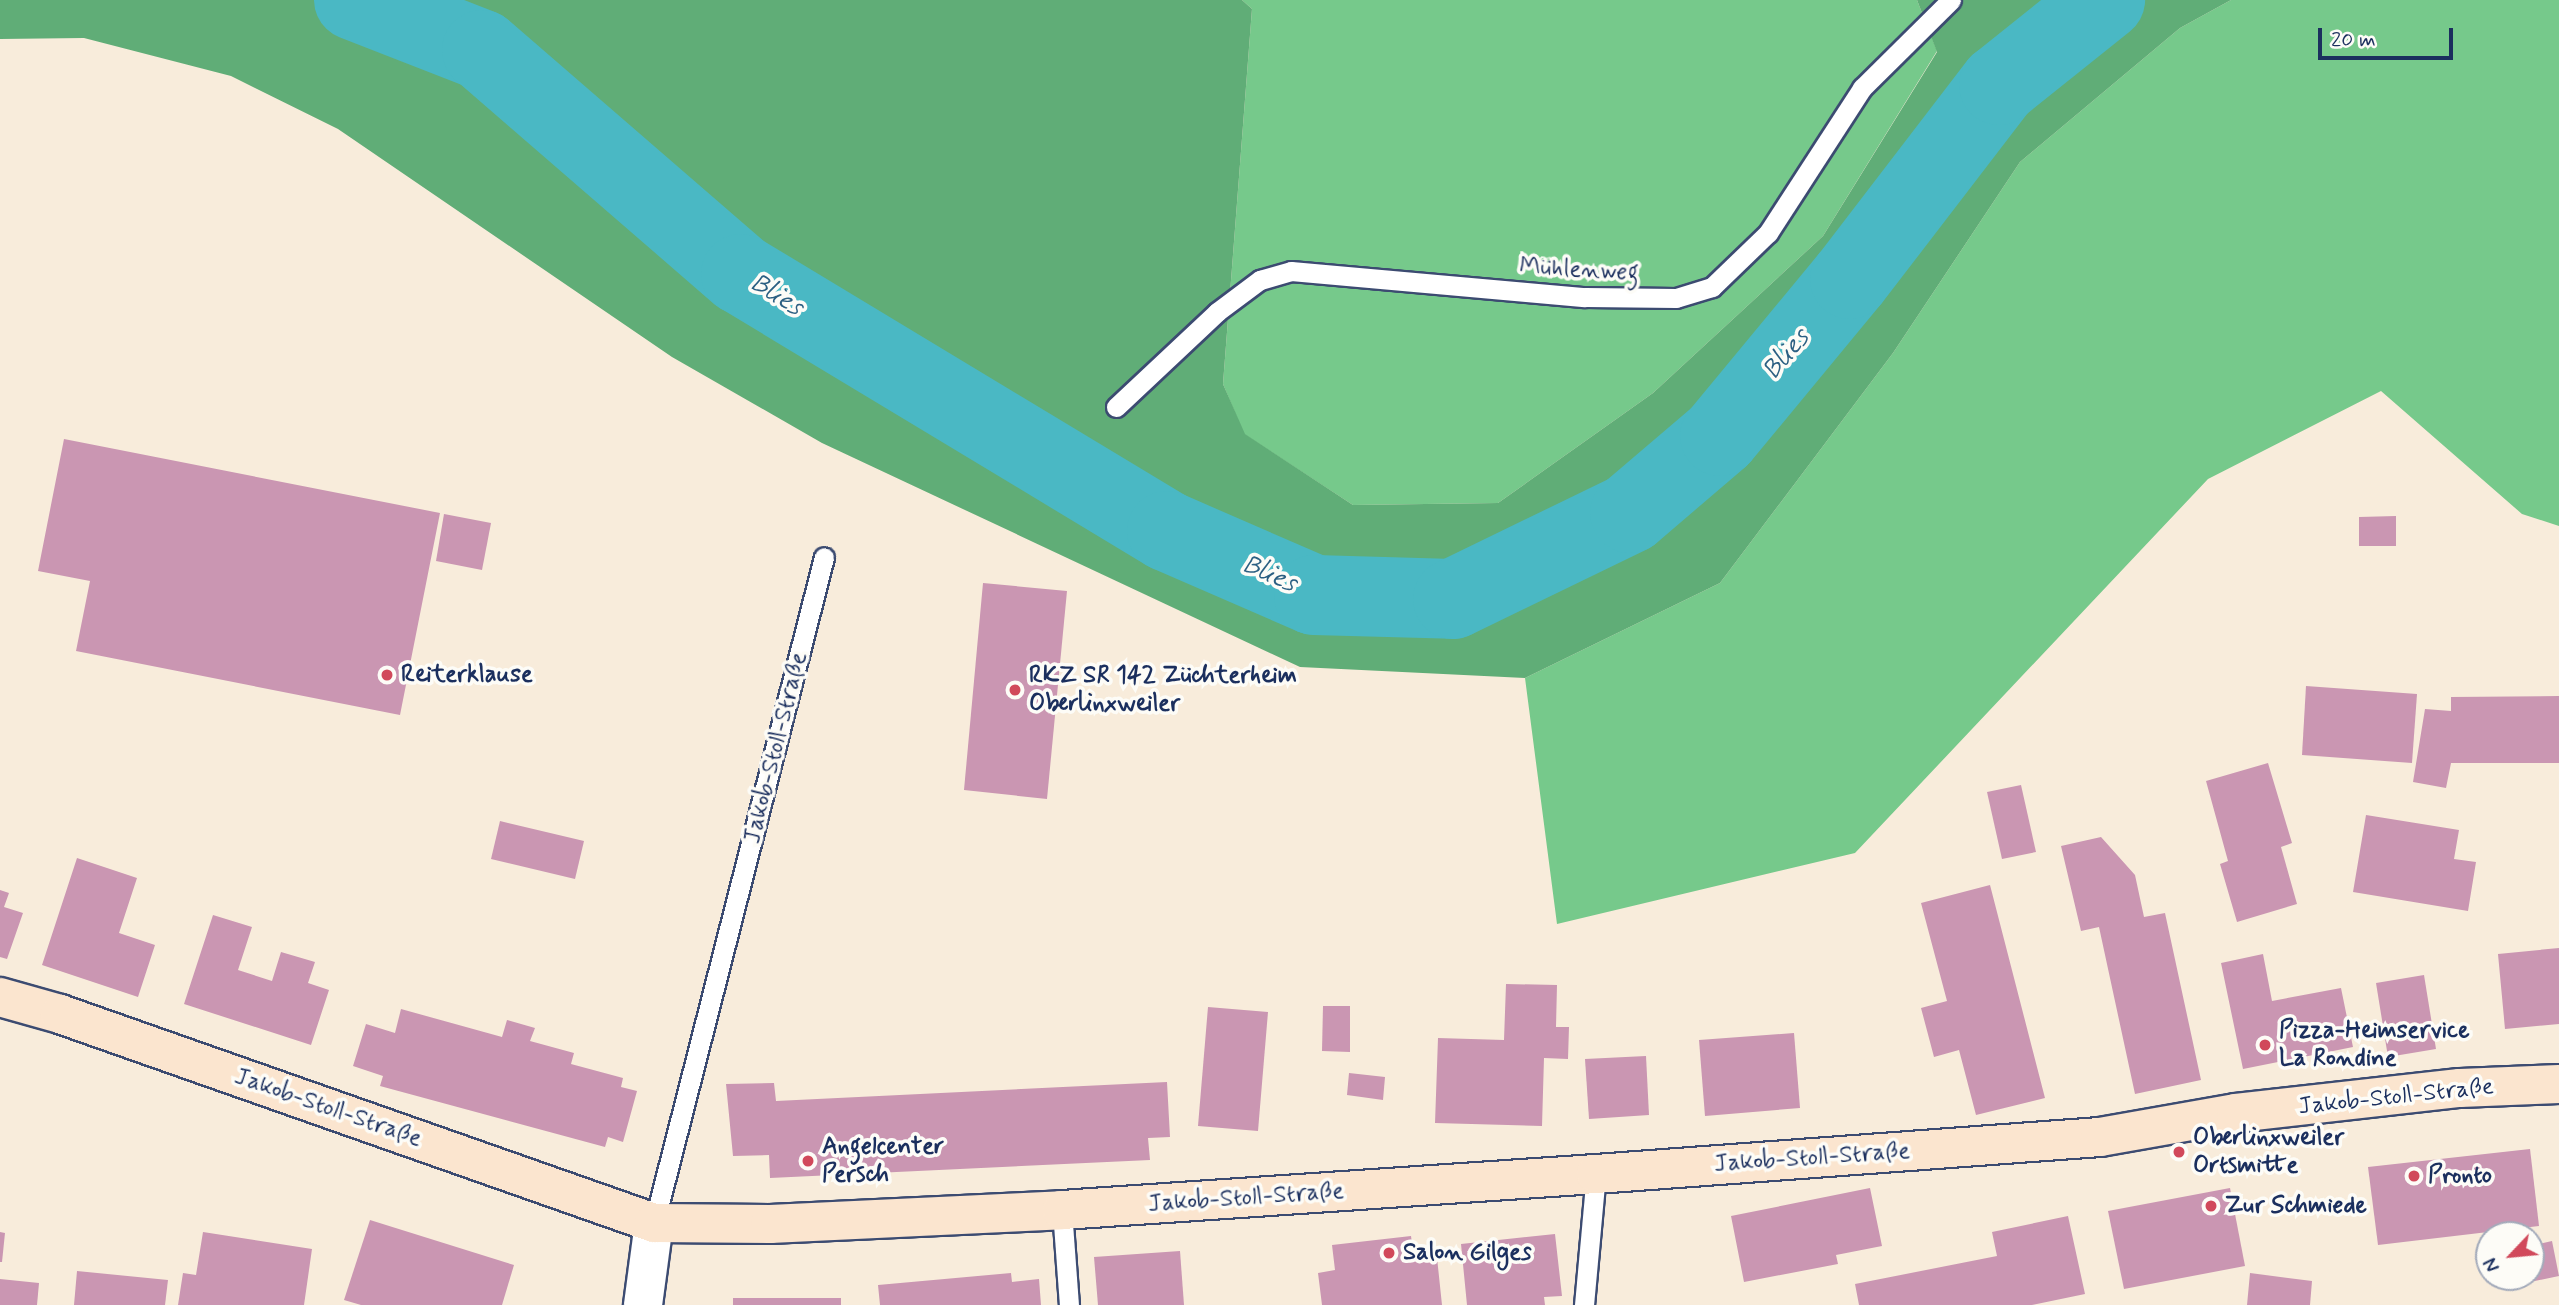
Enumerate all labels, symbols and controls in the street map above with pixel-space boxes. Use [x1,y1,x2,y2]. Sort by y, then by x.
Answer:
scale bar [2321,14,2456,58]
text: 20 m [2331,26,2376,54]
street label: Mühlenweg [1519,252,1639,288]
water label: Blies [744,268,808,324]
water label: Blies [1757,324,1817,386]
water label: Blies [1237,550,1301,600]
street label: Jakob-Stoll-Straße [738,649,814,847]
place label: Reiterklause [401,661,533,689]
place label: RKZ SR 142 Züchterheim Oberlinxweiler [1029,662,1297,718]
marker: Reiterklause [379,667,395,683]
marker: RKZ SR 142 Züchterheim Oberlinxweiler [1007,682,1023,698]
place label: Pizza-Heimservice La Rondine [2279,1017,2469,1073]
marker: Pizza-Heimservice La Rondine [2257,1037,2273,1053]
street label: Jakob-Stoll-Straße [231,1062,425,1154]
street label: Jakob-Stoll-Straße [2297,1072,2495,1122]
place label: Oberlinxweiler Ortsmitte [2193,1124,2344,1180]
place label: Angelcenter Persch [822,1133,944,1189]
street label: Jakob-Stoll-Straße [1713,1137,1911,1179]
marker: Oberlinxweiler Ortsmitte [2171,1144,2187,1160]
marker: Angelcenter Persch [800,1153,816,1169]
place label: Pronto [2428,1162,2492,1190]
marker: Pronto [2406,1168,2422,1184]
street label: Jakob-Stoll-Straße [1147,1177,1345,1219]
place label: Zur Schmiede [2225,1192,2367,1220]
marker: Zur Schmiede [2203,1198,2219,1214]
north arrow [2475,1221,2545,1291]
place label: Salon Gilges [1403,1239,1530,1267]
marker: Salon Gilges [1381,1245,1397,1261]
text: N [2478,1253,2506,1276]

